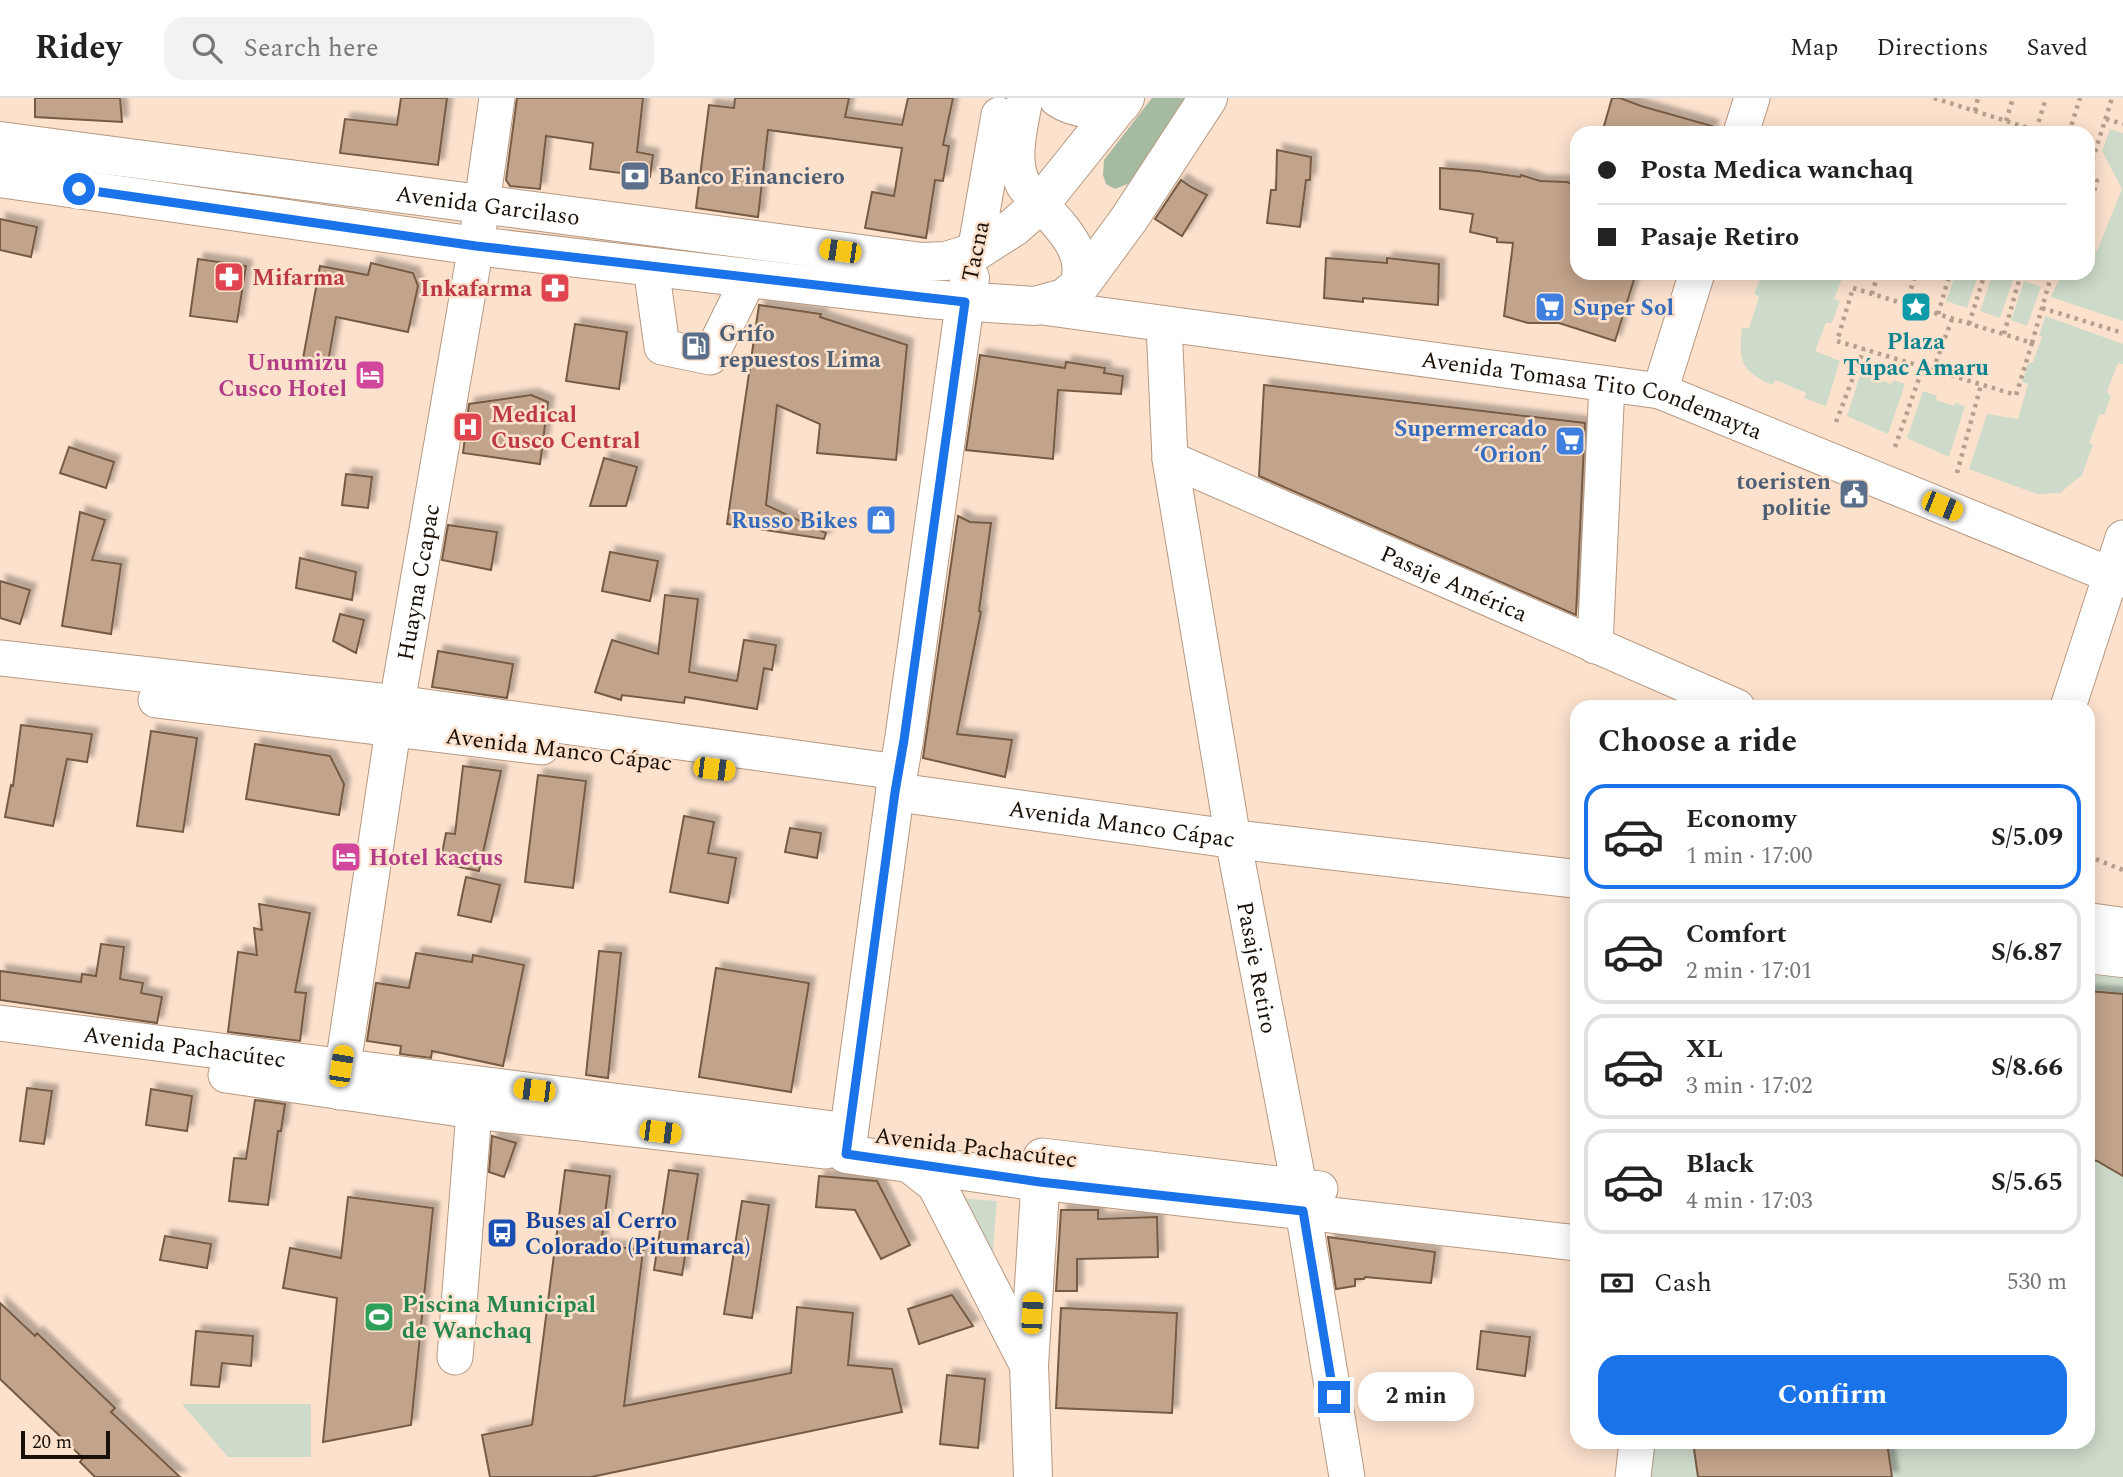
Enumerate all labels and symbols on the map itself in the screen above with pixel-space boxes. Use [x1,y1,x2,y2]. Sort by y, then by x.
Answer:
bank icon: Banco Financiero [618,159,652,193]
place label: Banco Financiero [658,160,845,195]
route start [63,173,95,205]
street label: Avenida Garcilaso [393,177,582,236]
street label: Tacna [953,218,1000,285]
car [818,238,863,264]
pharmacy icon: Mifarma [212,260,246,294]
place label: Mifarma [252,261,345,296]
pharmacy icon: Inkafarma [538,271,572,305]
place label: Inkafarma [420,272,532,307]
supermarket icon: Super Sol [1533,290,1567,324]
place icon: Plaza Túpac Amaru [1899,290,1933,324]
place label: Super Sol [1573,291,1674,326]
place label: Grifo repuestos Lima [719,317,881,378]
place label: Plaza Túpac Amaru [1843,325,1989,386]
fuel station icon: Grifo repuestos Lima [679,329,713,363]
street label: Avenida Tomasa Tito Condemayta [1419,343,1767,450]
place label: Unumizu Cusco Hotel [218,346,347,407]
hotel icon: Unumizu Cusco Hotel [353,358,387,392]
place label: Medical Cusco Central [491,398,640,459]
hospital icon: Medical Cusco Central [451,410,485,444]
place label: Supermercado ‘Orion’ [1394,412,1547,473]
supermarket icon: Supermercado ‘Orion’ [1553,424,1587,458]
place label: toeristen politie [1736,465,1831,526]
public building icon: toeristen politie [1837,477,1871,511]
car [1919,488,1966,524]
street label: Huayna Ccapac [389,501,450,663]
shop icon: Russo Bikes [864,503,898,537]
place label: Russo Bikes [731,504,858,539]
street label: Pasaje América [1374,537,1533,632]
street label: Avenida Manco Cápac [443,719,674,782]
car [692,756,737,782]
street label: Avenida Manco Cápac [1006,792,1237,858]
hotel icon: Hotel kactus [329,840,363,874]
place label: Hotel kactus [369,841,503,876]
street label: Pasaje Retiro [1226,899,1286,1037]
street label: Avenida Pachacútec [81,1018,288,1078]
car [328,1044,355,1088]
car [512,1077,557,1103]
car [638,1119,683,1145]
street label: Avenida Pachacútec [872,1119,1079,1178]
place label: Buses al Cerro Colorado (Pitumarca) [525,1204,751,1265]
bus stop icon: Buses al Cerro Colorado (Pitumarca) [485,1216,519,1250]
place label: Piscina Municipal de Wanchaq [402,1288,596,1349]
car [1021,1291,1044,1335]
sports icon: Piscina Municipal de Wanchaq [362,1300,396,1334]
callout: 2 min [1358,1372,1474,1422]
route end [1318,1381,1350,1413]
scale bar [21,1428,110,1460]

